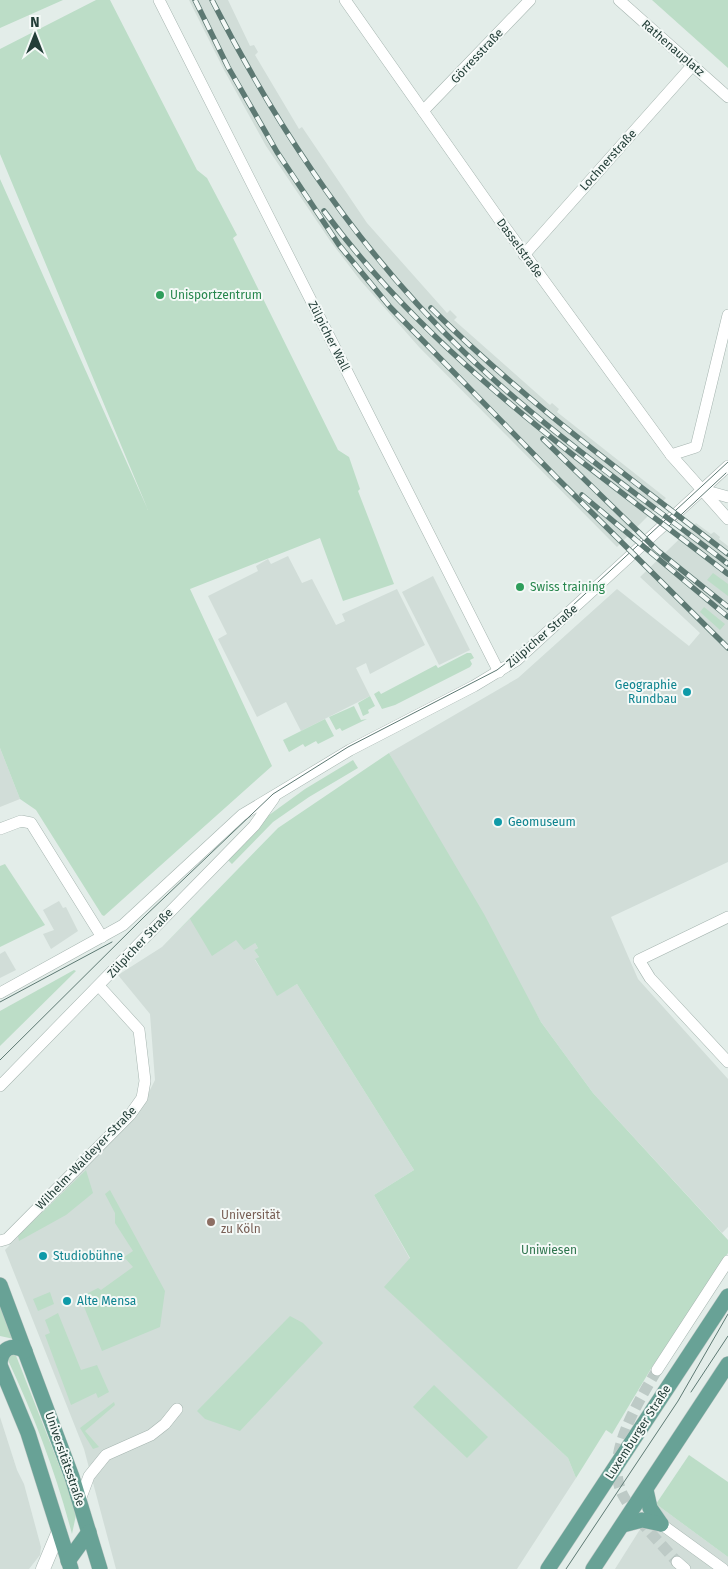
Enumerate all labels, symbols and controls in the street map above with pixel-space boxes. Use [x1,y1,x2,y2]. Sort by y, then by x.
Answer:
north arrow [10,10,60,60]
text: N [30,14,40,31]
street label: Rathenauplatz [639,17,707,79]
street label: Görresstraße [448,26,506,86]
street label: Lochnerstraße [577,126,639,194]
street label: Dasselstraße [494,216,546,280]
place label: Unisportzentrum [170,288,262,302]
marker: Unisportzentrum [154,289,166,301]
street label: Zülpicher Wall [305,298,353,374]
place label: Swiss training [530,580,606,594]
marker: Swiss training [514,581,526,593]
street label: Zülpicher Straße [504,601,580,671]
place label: Geographie Rundbau [615,678,677,706]
marker: Geographie Rundbau [681,686,693,698]
place label: Geomuseum [508,815,576,829]
marker: Geomuseum [492,816,504,828]
street label: Zülpicher Straße [104,906,176,980]
street label: Wilhelm-Waldeyer-Straße [33,1103,139,1213]
place label: Universität zu Köln [221,1208,281,1236]
marker: Universität zu Köln [205,1216,217,1228]
park label: Uniwiesen [521,1243,577,1257]
place label: Studiobühne [53,1249,123,1263]
marker: Studiobühne [37,1250,49,1262]
place label: Alte Mensa [77,1294,136,1308]
marker: Alte Mensa [61,1295,73,1307]
street label: Luxemburger Straße [602,1382,674,1482]
street label: Universitätsstraße [42,1410,88,1508]

